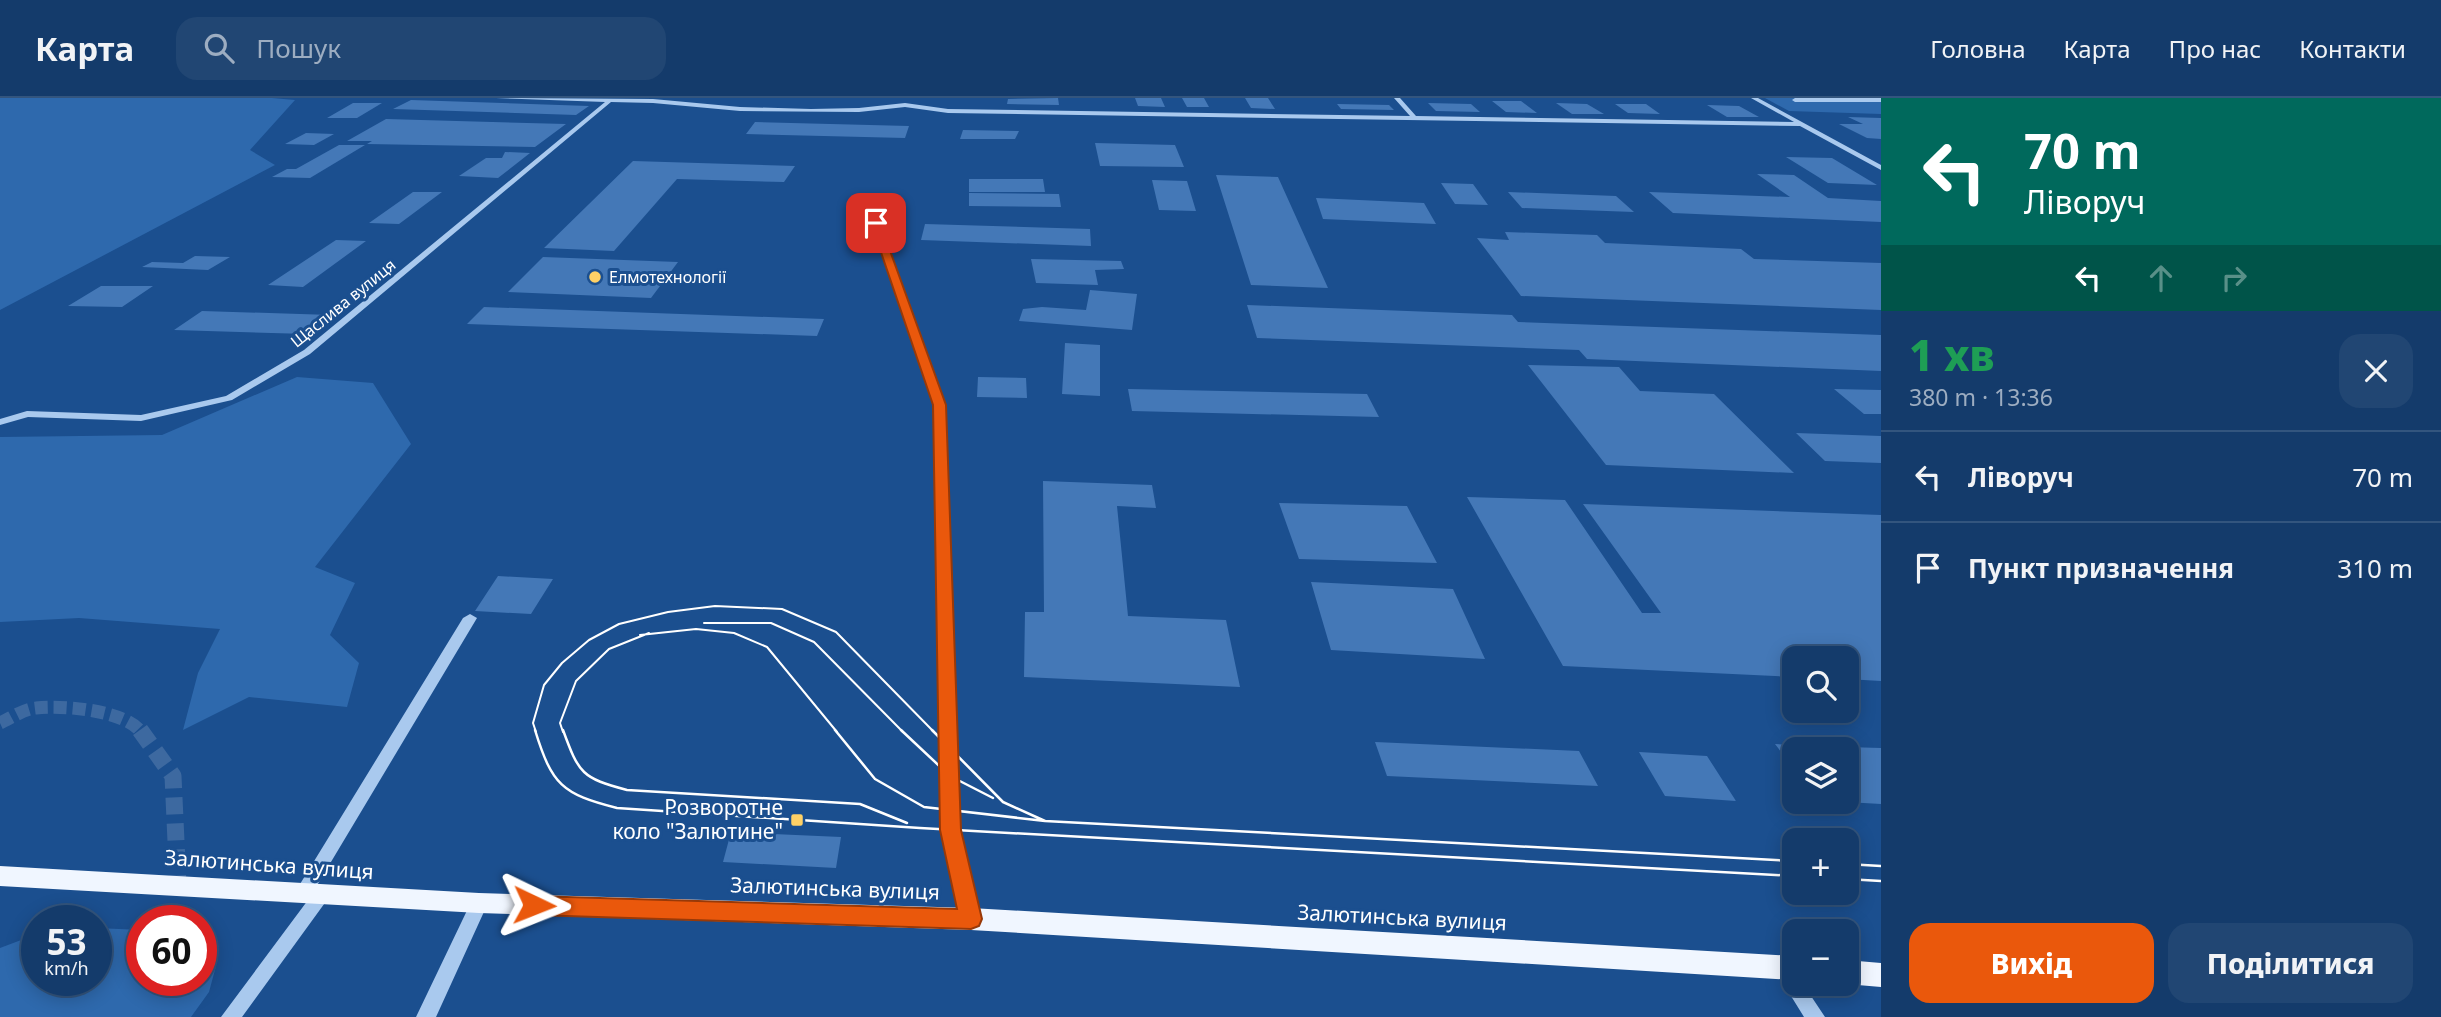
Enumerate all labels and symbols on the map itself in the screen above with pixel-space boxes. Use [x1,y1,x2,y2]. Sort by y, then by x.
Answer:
pin [846,193,906,253]
street label: Щаслива вулиця [286,254,400,352]
place label: Елмотехнології [609,266,726,288]
marker: Елмотехнології [587,269,603,285]
place label: Розворотне коло "Залютине" [612,793,783,845]
marker: Розворотне коло "Залютине" [789,812,805,828]
street label: Залютинська вулиця [164,843,375,885]
position arrow [497,868,571,942]
street label: Залютинська вулиця [730,870,940,906]
street label: Залютинська вулиця [1297,898,1507,936]
speed limit sign: 60 [126,905,217,996]

